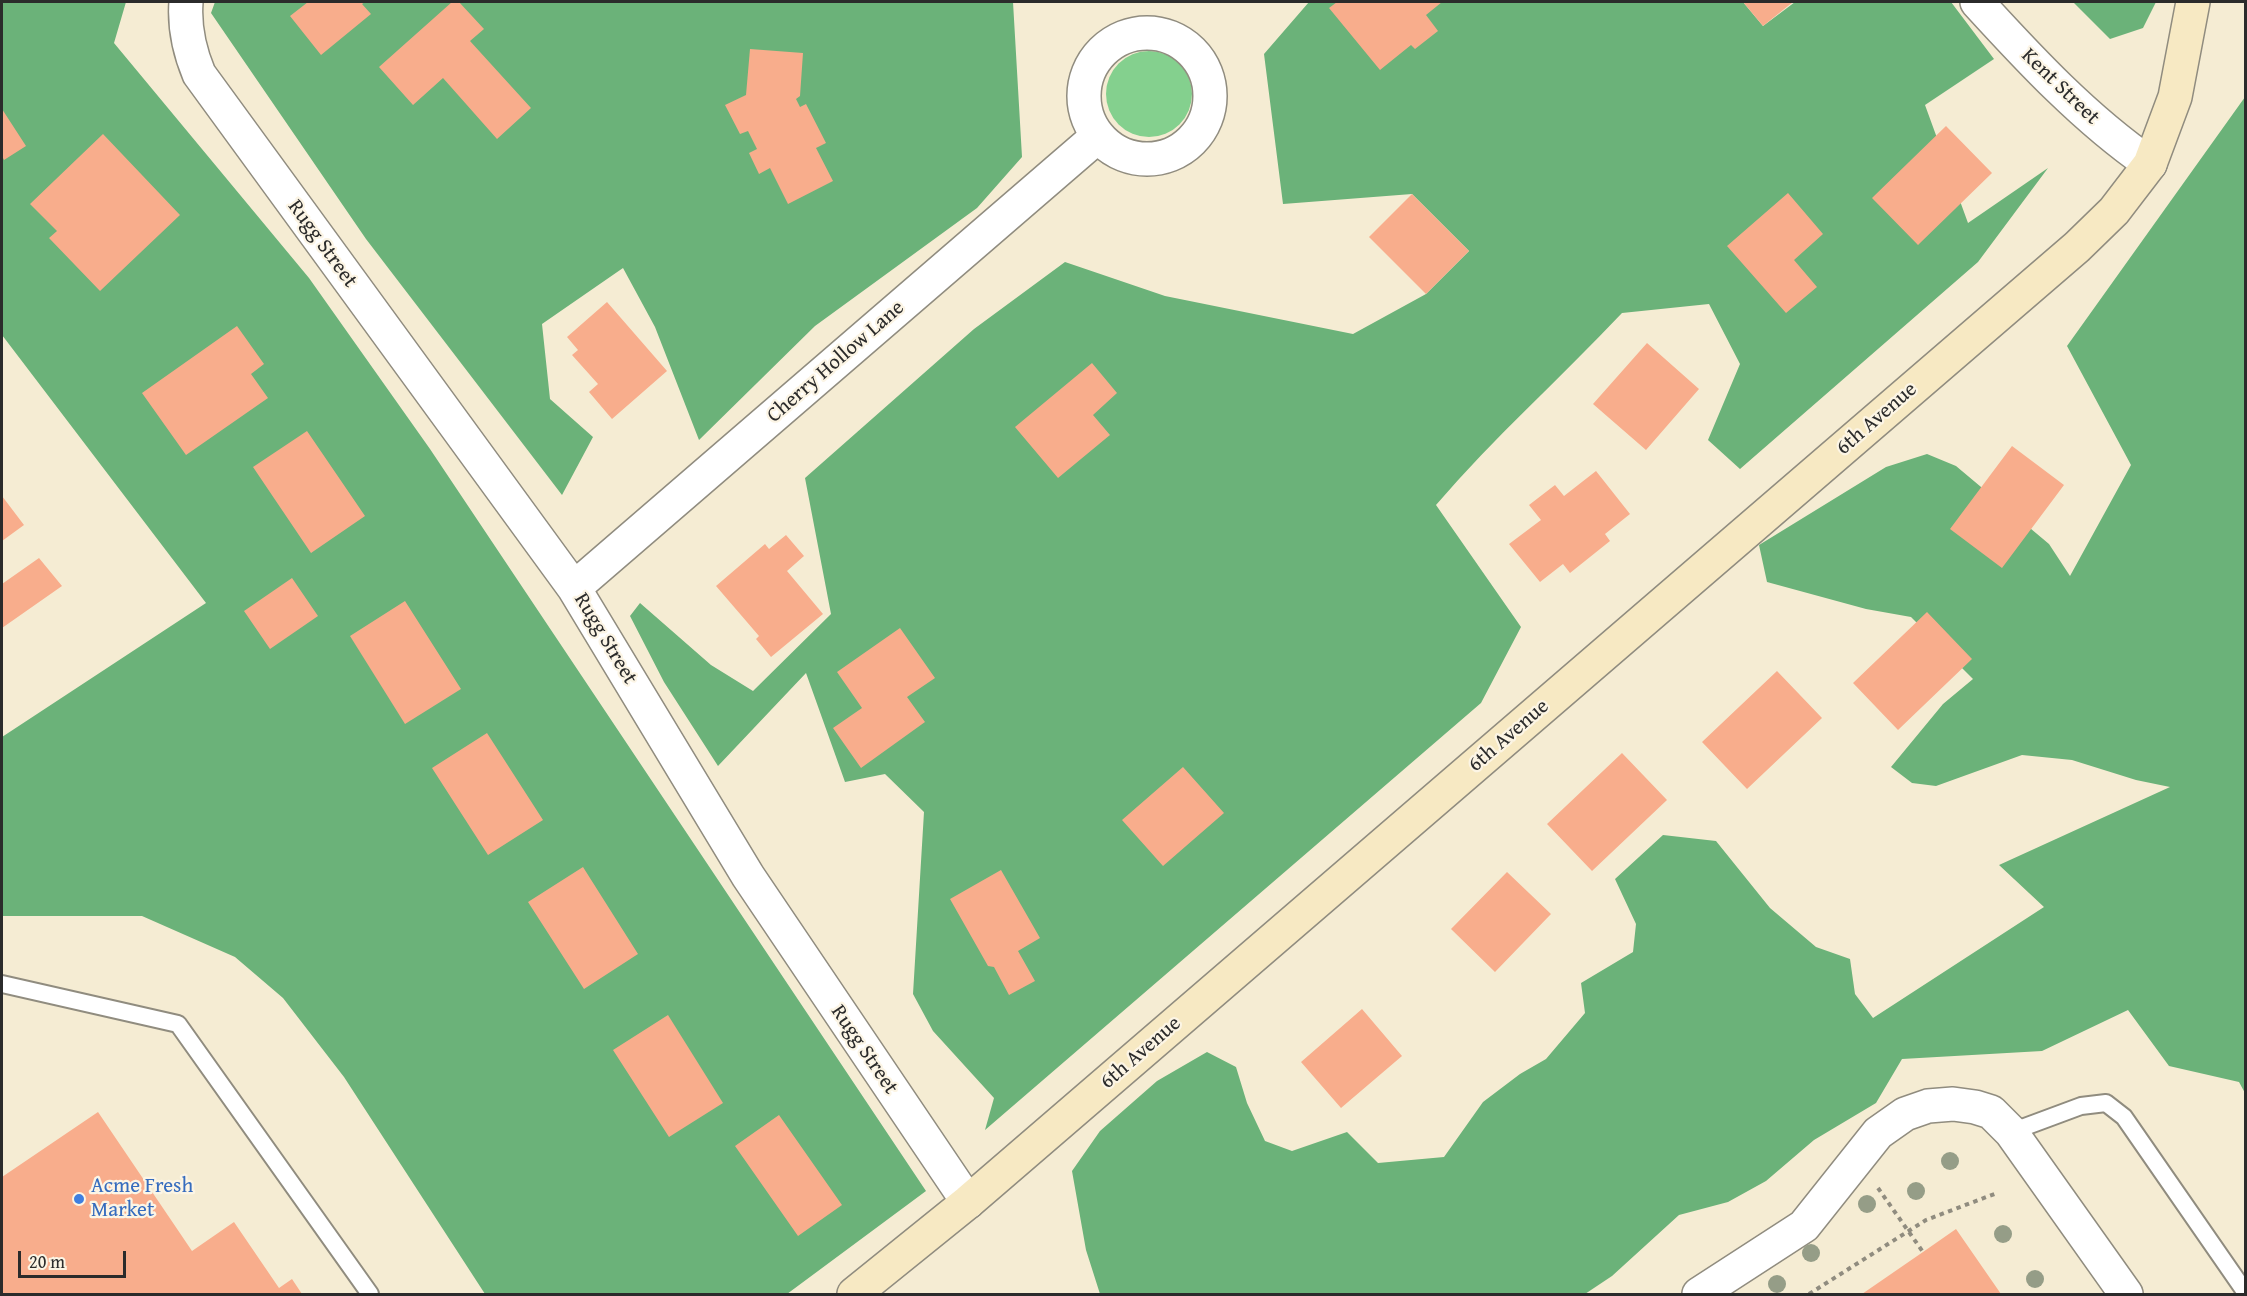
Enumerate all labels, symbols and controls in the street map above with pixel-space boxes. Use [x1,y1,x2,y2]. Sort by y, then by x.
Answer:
street label: Kent Street [2016,43,2104,131]
street label: Rugg Street [282,195,362,293]
street label: Cherry Hollow Lane [762,296,910,428]
street label: 6th Avenue [1832,377,1922,461]
street label: Rugg Street [568,589,642,689]
street label: 6th Avenue [1464,694,1554,778]
street label: Rugg Street [825,1001,903,1099]
street label: 6th Avenue [1096,1011,1186,1095]
place label: Acme Fresh Market [91,1174,193,1224]
marker: Acme Fresh Market [72,1192,86,1206]
scale bar [21,1239,129,1277]
text: 20 m [29,1248,65,1275]

